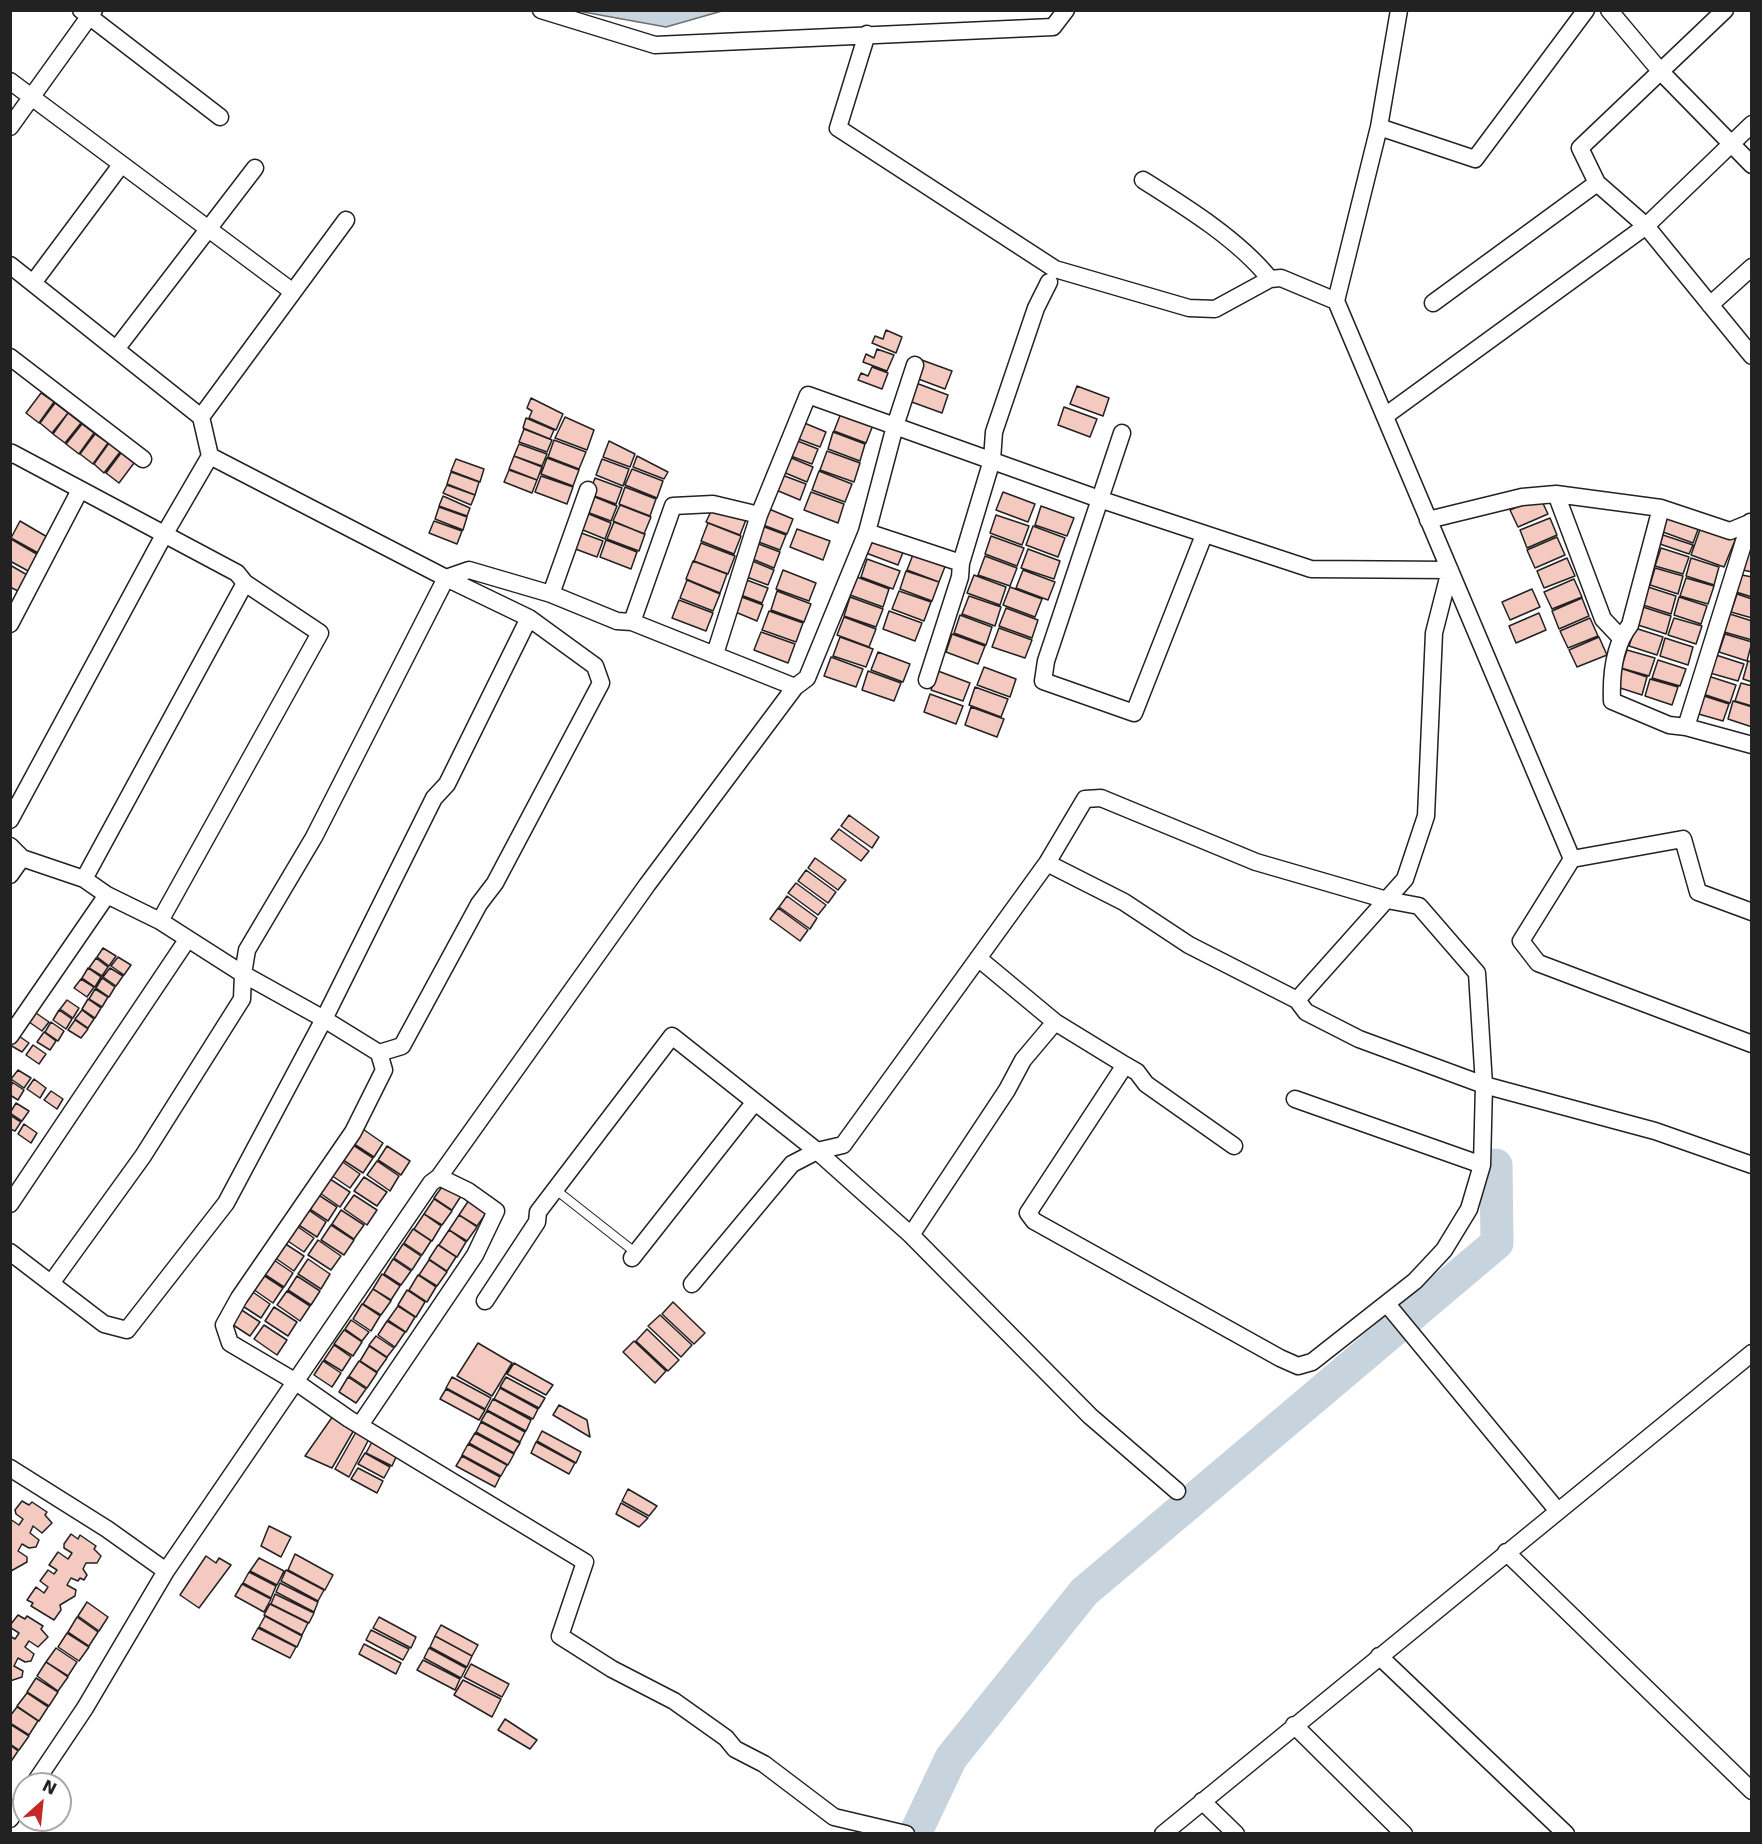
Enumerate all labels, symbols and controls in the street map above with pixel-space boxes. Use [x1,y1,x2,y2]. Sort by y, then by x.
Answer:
north arrow [12,1772,72,1832]
text: N [39,1776,60,1799]

